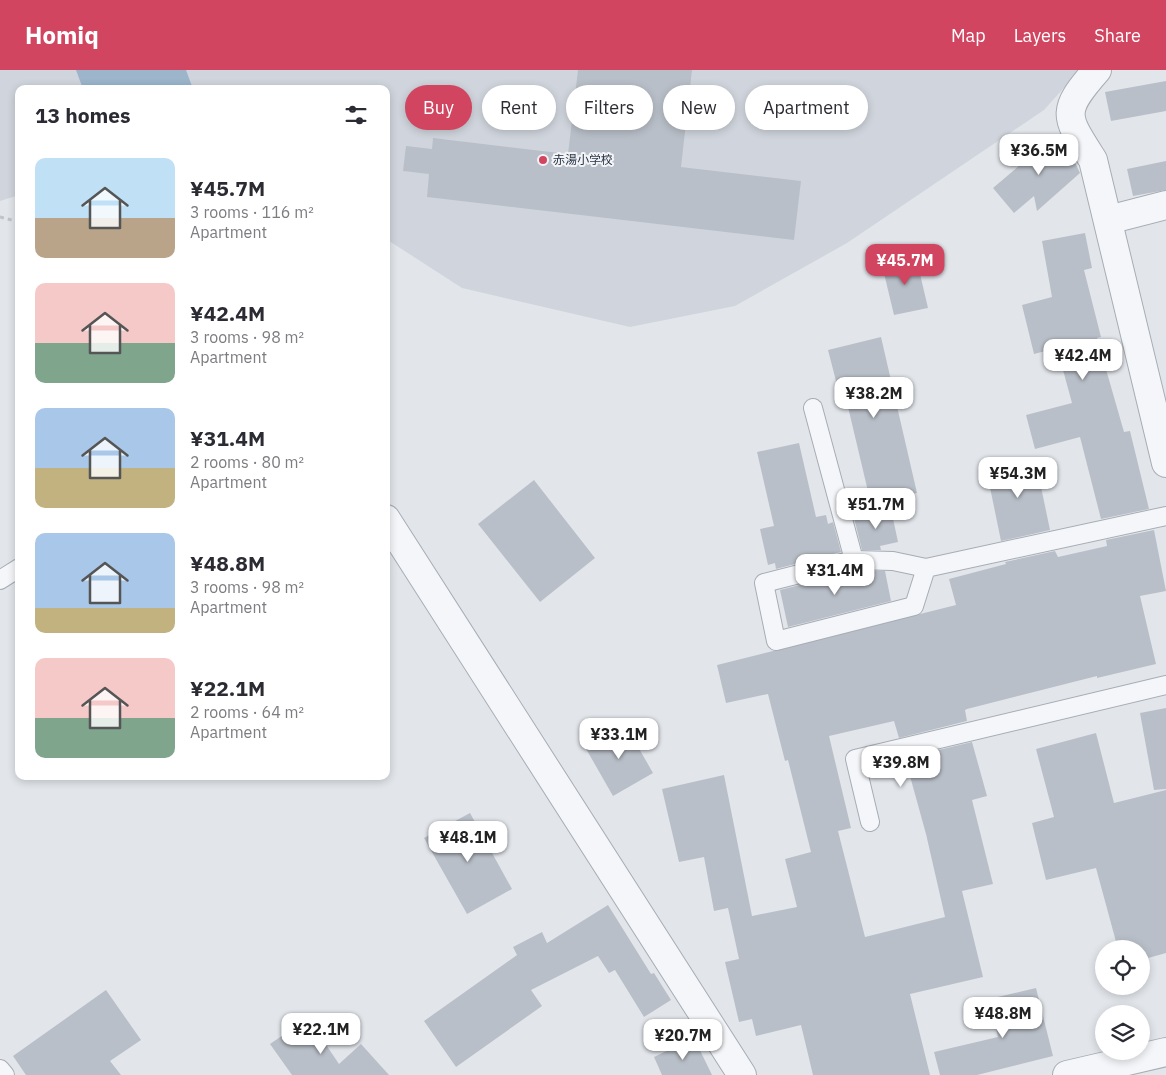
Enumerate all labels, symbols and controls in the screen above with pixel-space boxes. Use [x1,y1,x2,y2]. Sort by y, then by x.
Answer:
text: Homiq [25,19,99,51]
text: Map [951,24,986,47]
text: Layers [1014,24,1066,47]
text: Share [1094,24,1141,47]
chip: Buy [405,85,472,130]
chip: Rent [482,85,556,130]
chip: Filters [566,85,653,130]
chip: New [663,85,735,130]
chip: Apartment [745,85,868,130]
text: 13 homes [35,101,131,129]
icon: filters [342,101,370,129]
pin: ¥36.5M [998,134,1080,176]
text: ¥36.5M [1010,140,1068,160]
place label: 赤湯小学校 [553,152,613,167]
marker: 赤湯小学校 [537,154,549,166]
text: ¥45.7M [190,174,265,202]
icon: home [75,178,135,238]
text: 3 rooms · 116 m² [190,202,314,222]
text: Apartment [190,222,267,242]
pin: ¥45.7M [864,244,946,286]
text: ¥45.7M [876,250,934,270]
text: ¥42.4M [190,299,265,327]
icon: home [75,303,135,363]
text: 3 rooms · 98 m² [190,327,304,347]
pin: ¥42.4M [1042,338,1124,381]
text: ¥42.4M [1054,345,1112,365]
text: Apartment [190,347,267,367]
pin: ¥38.2M [833,376,915,419]
text: ¥38.2M [845,383,903,403]
text: ¥31.4M [190,424,265,452]
icon: home [75,428,135,488]
text: 2 rooms · 80 m² [190,452,304,472]
pin: ¥54.3M [977,456,1059,499]
text: ¥54.3M [989,463,1047,483]
text: Apartment [190,472,267,492]
pin: ¥51.7M [835,488,917,530]
text: ¥51.7M [847,494,905,514]
text: ¥48.8M [190,549,265,577]
icon: home [75,553,135,613]
pin: ¥31.4M [794,554,876,596]
text: ¥31.4M [806,560,864,580]
text: 3 rooms · 98 m² [190,577,304,597]
text: Apartment [190,597,267,617]
text: ¥22.1M [190,674,265,702]
icon: home [75,678,135,738]
text: 2 rooms · 64 m² [190,702,304,722]
pin: ¥33.1M [578,718,660,760]
text: Apartment [190,722,267,742]
text: ¥33.1M [590,724,648,744]
pin: ¥39.8M [860,746,942,788]
text: ¥39.8M [872,752,930,772]
pin: ¥48.1M [427,820,509,863]
text: ¥48.1M [439,827,497,847]
map controls [1095,940,1150,1060]
button: locate [1095,940,1150,995]
pin: ¥48.8M [962,996,1044,1039]
text: ¥48.8M [974,1003,1032,1023]
button: layers [1095,1005,1150,1060]
pin: ¥22.1M [280,1012,362,1055]
pin: ¥20.7M [642,1018,724,1061]
text: ¥22.1M [292,1019,350,1039]
text: ¥20.7M [654,1025,712,1045]

